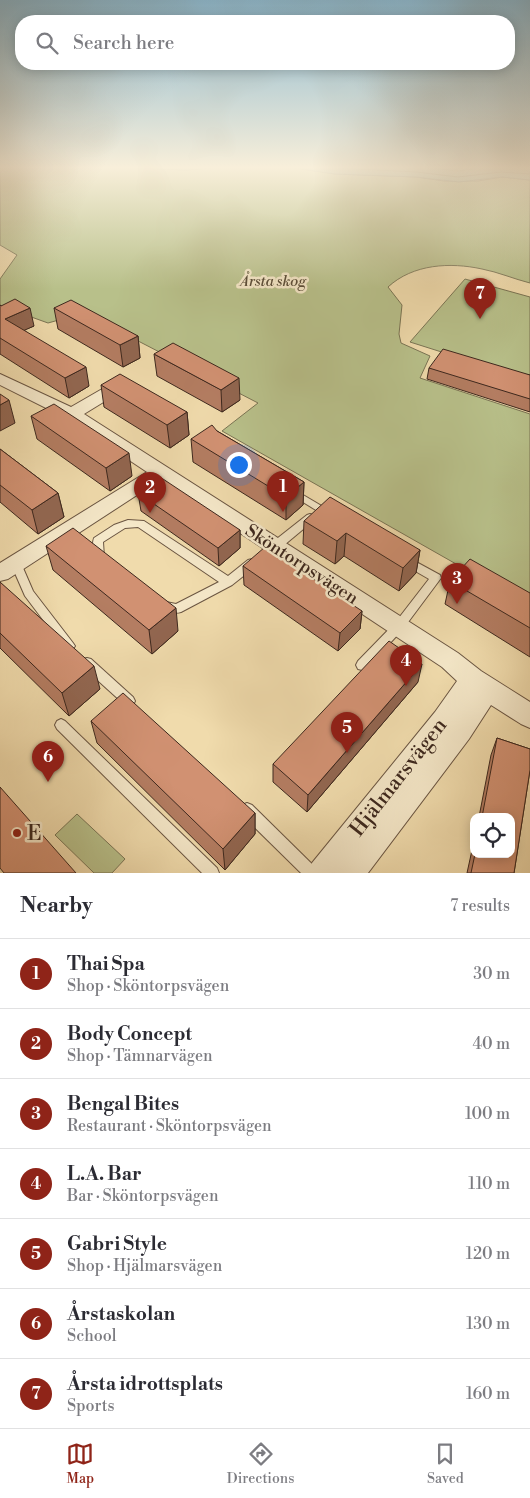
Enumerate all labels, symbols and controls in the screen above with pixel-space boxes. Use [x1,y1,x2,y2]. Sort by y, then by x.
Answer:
search box [15,15,515,70]
icon: search [33,29,61,57]
text: Search here [73,31,174,55]
park label: Årsta skog [238,271,307,291]
pin: 7 [464,278,496,319]
your location [226,452,252,478]
pin: 1 [267,471,299,512]
pin: 2 [134,472,166,513]
street label: Sköntorpsvägen [241,519,363,610]
pin: 3 [441,563,473,604]
pin: 4 [390,645,422,686]
pin: 5 [331,712,363,753]
street label: Hjälmarsvägen [345,713,453,842]
pin: 6 [32,741,64,782]
map controls [470,813,515,858]
button: locate [470,813,515,858]
place label: E [27,821,42,847]
marker: E [11,827,23,839]
text: Nearby [20,893,93,919]
text: 7 results [450,896,510,916]
text: Thai Spa [67,952,145,976]
text: 1 [32,964,40,984]
text: 30 m [473,964,510,984]
text: Shop · Sköntorpsvägen [67,976,229,996]
text: Body Concept [67,1022,192,1046]
text: 2 [31,1034,41,1054]
text: 40 m [473,1034,510,1054]
text: Shop · Tämnarvägen [67,1046,213,1066]
text: Bengal Bites [67,1092,179,1116]
text: 3 [31,1104,41,1124]
text: 100 m [465,1104,510,1124]
text: Restaurant · Sköntorpsvägen [67,1116,272,1136]
text: L.A. Bar [67,1162,142,1186]
text: 4 [31,1174,41,1194]
text: 110 m [468,1174,510,1194]
text: Bar · Sköntorpsvägen [67,1186,219,1206]
text: Gabri Style [67,1232,167,1256]
text: 5 [31,1244,41,1264]
text: 120 m [466,1244,510,1264]
text: Shop · Hjälmarsvägen [67,1256,222,1276]
text: Årstaskolan [67,1302,175,1326]
text: 6 [31,1314,41,1334]
text: 130 m [466,1314,510,1334]
text: School [67,1326,116,1346]
text: Årsta idrottsplats [67,1372,223,1396]
text: 7 [31,1384,41,1404]
text: 160 m [466,1384,510,1404]
text: Sports [67,1396,114,1416]
tab: Map [66,1440,94,1488]
tab: Directions [227,1440,294,1488]
tab: Saved [427,1440,464,1488]

